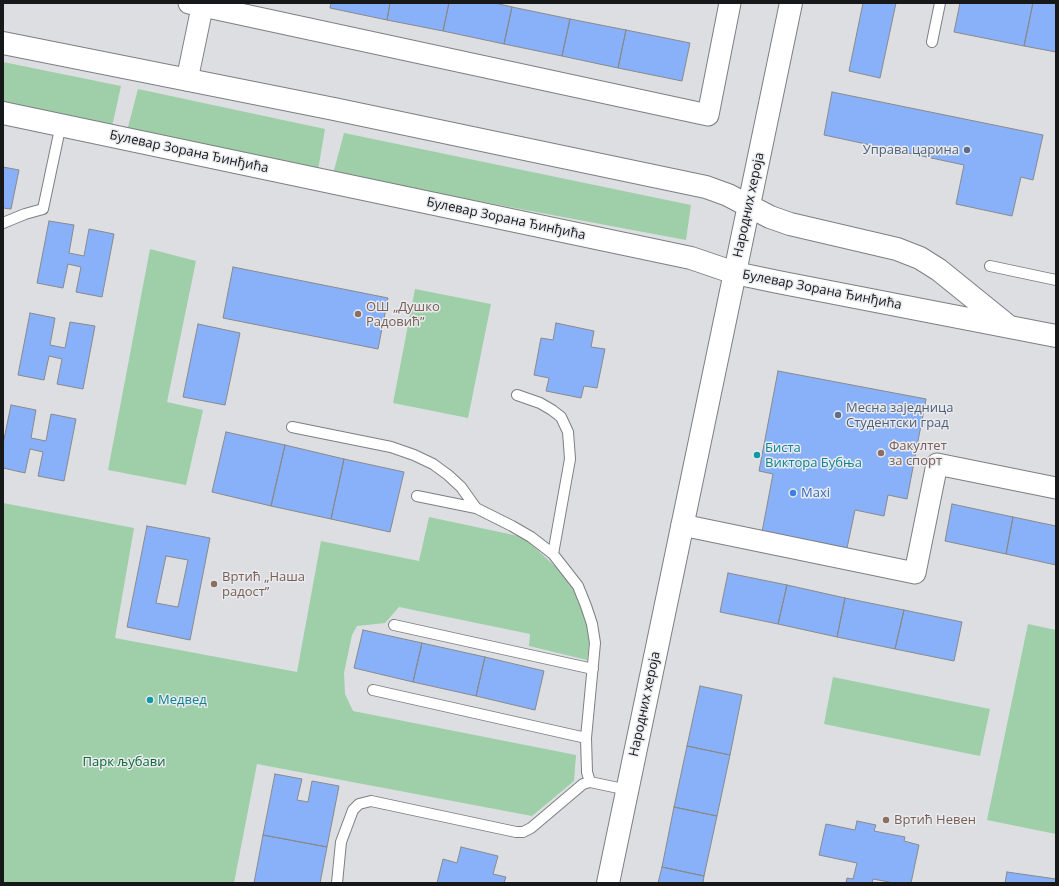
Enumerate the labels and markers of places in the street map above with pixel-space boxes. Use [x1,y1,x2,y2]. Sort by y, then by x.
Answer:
place label: Управа царина [863,142,959,158]
marker: Управа царина [962,145,972,155]
place label: ОШ „Душко Радовић” [366,299,440,330]
marker: ОШ „Душко Радовић” [353,309,363,319]
place label: Месна заједница Студентски град [846,400,953,431]
marker: Месна заједница Студентски град [833,410,843,420]
place label: Факултет за спорт [889,438,947,469]
place label: Биста Виктора Бубња [765,440,862,471]
marker: Факултет за спорт [876,448,886,458]
marker: Биста Виктора Бубња [752,450,762,460]
place label: Maxi [801,485,830,501]
marker: Maxi [788,488,798,498]
place label: Вртић „Наша радост” [222,569,305,600]
marker: Вртић „Наша радост” [209,579,219,589]
place label: Медвед [158,692,207,708]
marker: Медвед [145,695,155,705]
place label: Вртић Невен [894,812,976,828]
marker: Вртић Невен [881,815,891,825]

